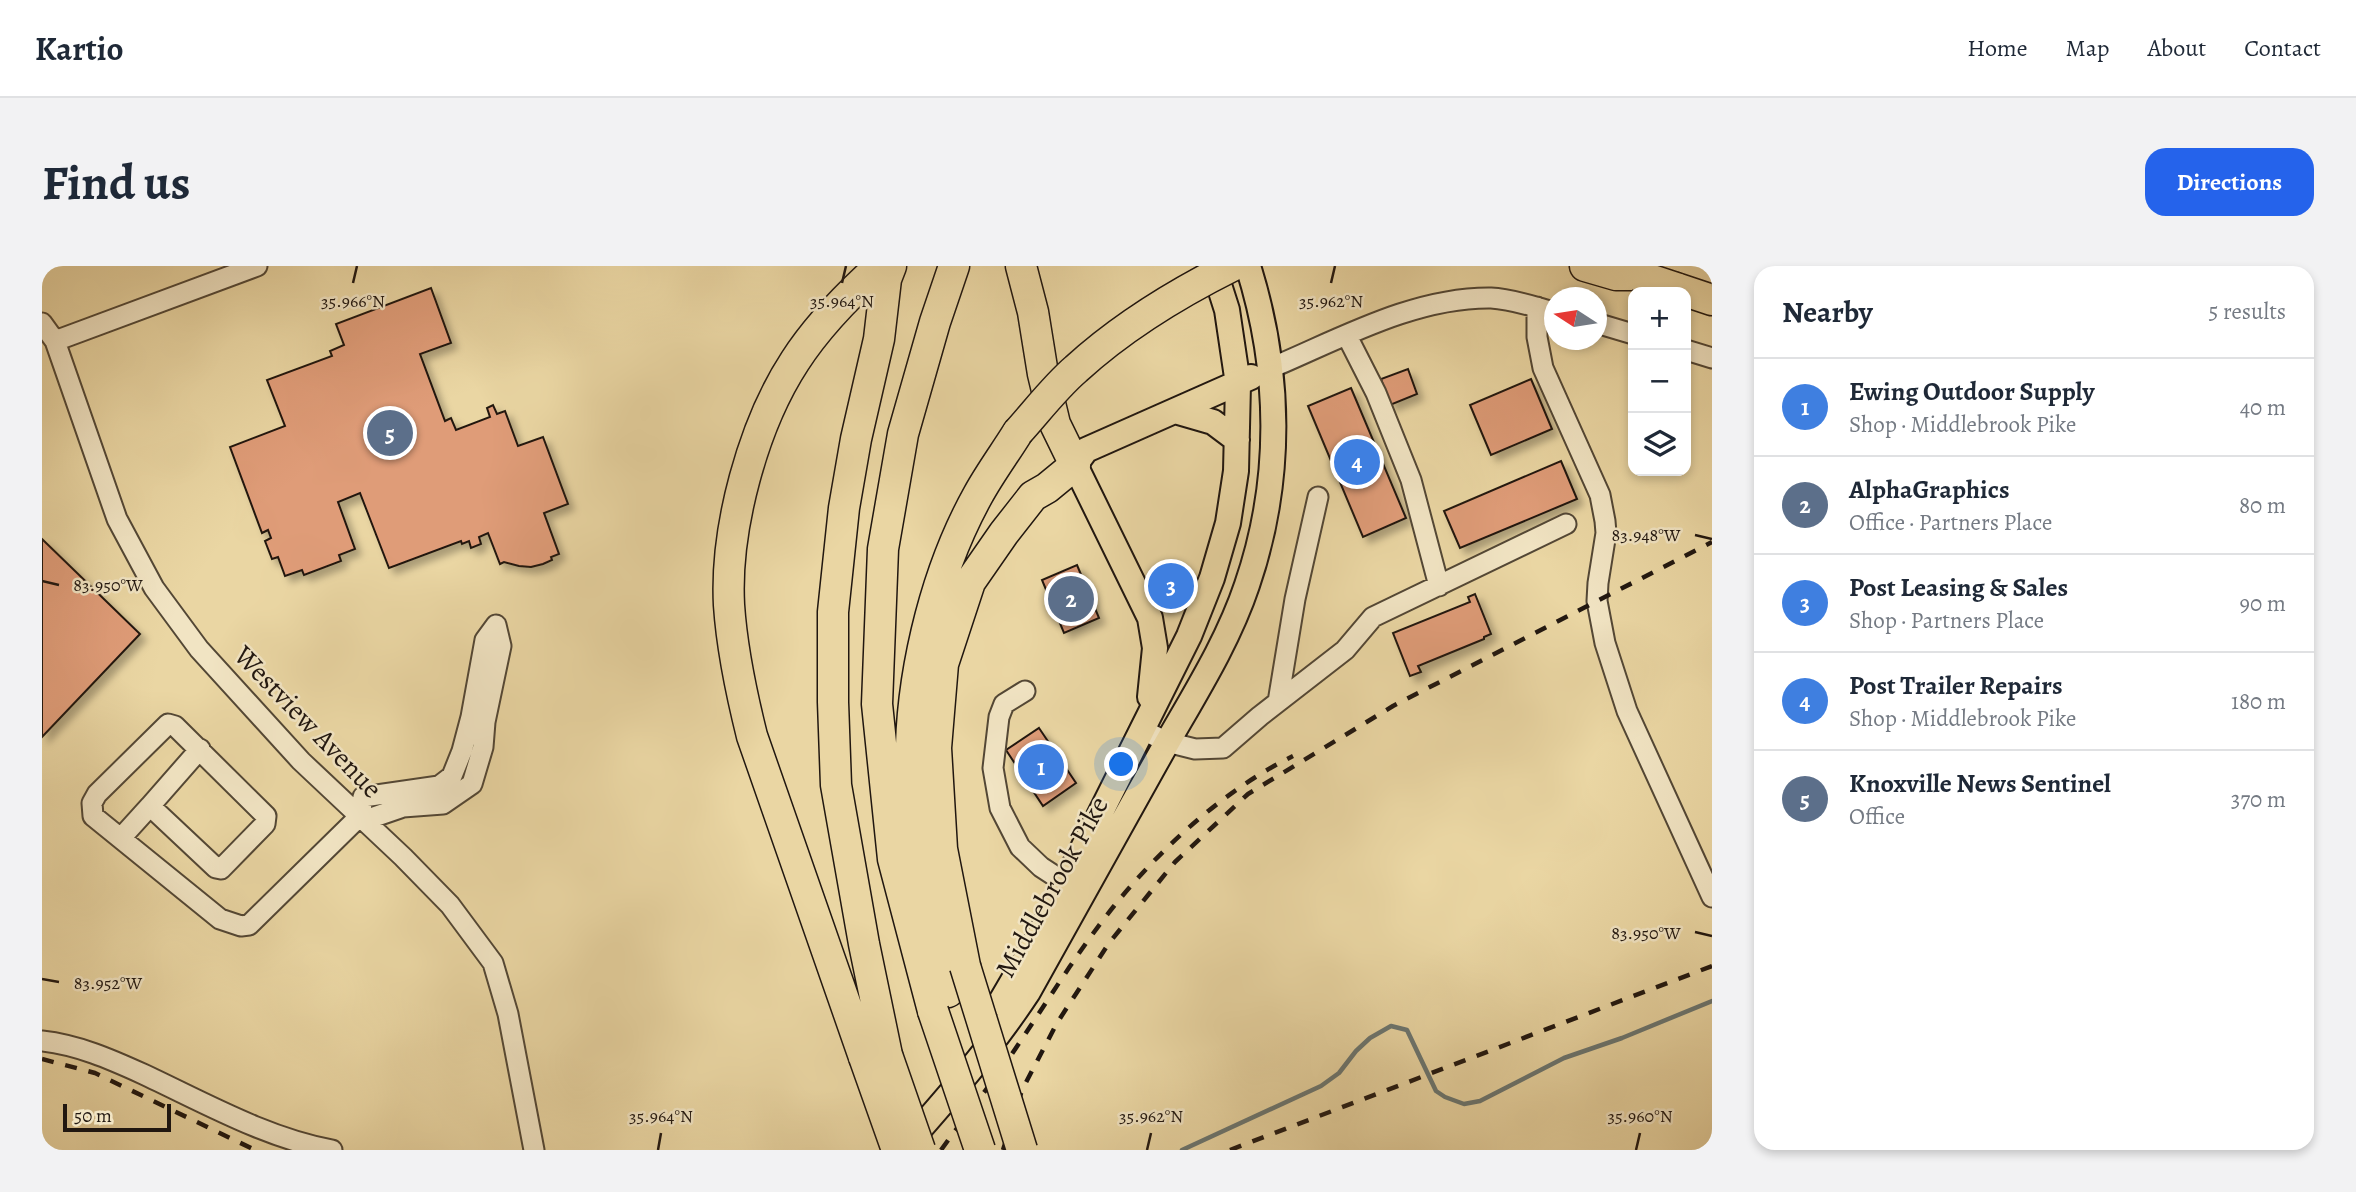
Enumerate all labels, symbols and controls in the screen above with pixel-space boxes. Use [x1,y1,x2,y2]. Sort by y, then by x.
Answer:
text: Kartio [35,26,123,71]
text: Home [1967,32,2028,64]
text: Map [2066,32,2110,64]
text: About [2148,32,2206,64]
text: Contact [2244,32,2321,64]
button: Directions [2145,148,2314,216]
text: Find us [42,149,190,216]
north arrow [1544,287,1607,350]
map controls [1628,287,1691,476]
button: + [1628,287,1691,350]
text: 35.966°N [321,289,385,313]
text: 35.964°N [810,289,874,313]
text: 35.962°N [1299,289,1363,313]
text: Nearby [1782,292,1873,332]
text: 5 results [2209,296,2286,327]
button: − [1628,350,1691,413]
text: Ewing Outdoor Supply [1849,374,2095,409]
text: 1 [1801,392,1809,423]
text: 40 m [2240,392,2286,423]
pin: 5 [367,407,413,459]
text: Shop · Middlebrook Pike [1849,409,2076,440]
button: layers [1628,413,1691,476]
pin: 4 [1334,436,1380,488]
text: AlphaGraphics [1849,472,2010,507]
text: 2 [1799,490,1811,521]
text: 80 m [2239,490,2286,521]
text: Office · Partners Place [1849,507,2052,538]
text: 83.948°W [1612,523,1681,547]
pin: 3 [1148,560,1194,612]
text: Post Leasing & Sales [1849,570,2068,605]
text: 83.950°W [73,573,143,597]
pin: 2 [1048,573,1094,625]
text: 3 [1800,588,1810,619]
text: 90 m [2240,588,2286,619]
text: Shop · Partners Place [1849,605,2044,636]
street label: Westview Avenue [225,637,391,807]
text: Post Trailer Repairs [1849,668,2063,703]
text: 4 [1800,686,1810,717]
text: 180 m [2231,686,2286,717]
text: Shop · Middlebrook Pike [1849,703,2076,734]
pin: 1 [1018,741,1064,793]
your location [1104,747,1138,781]
text: Knoxville News Sentinel [1849,766,2111,801]
text: 5 [1800,784,1810,815]
text: 370 m [2231,784,2286,815]
street label: Middlebrook Pike [986,790,1118,984]
text: Office [1849,801,1905,832]
text: 83.950°W [1611,921,1681,945]
text: 83.952°W [74,971,142,995]
scale bar [63,1101,172,1133]
text: 50 m [74,1103,112,1129]
text: 35.964°N [629,1104,693,1128]
text: 35.962°N [1119,1104,1183,1128]
text: 35.960°N [1607,1104,1673,1128]

